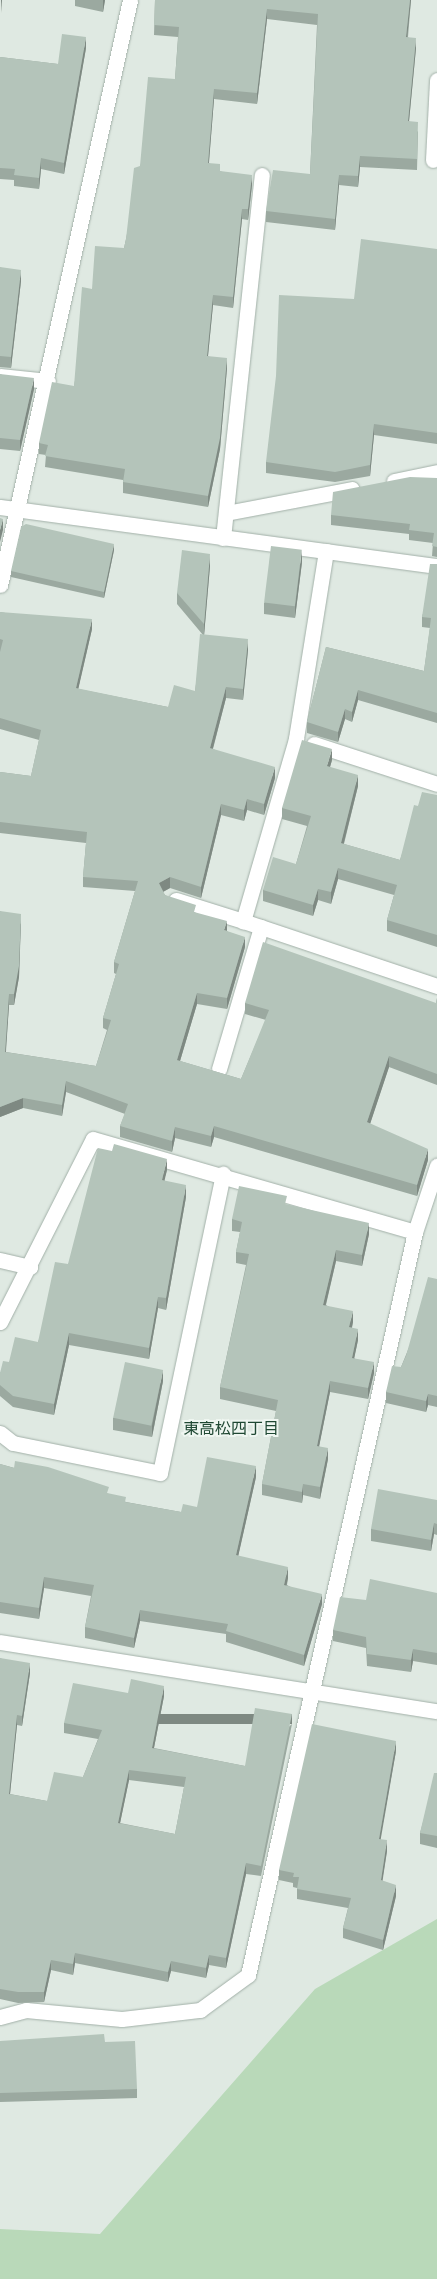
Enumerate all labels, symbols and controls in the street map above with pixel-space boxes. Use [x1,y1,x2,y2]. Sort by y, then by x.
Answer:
district label: 東高松四丁目 [183,1419,279,1439]

